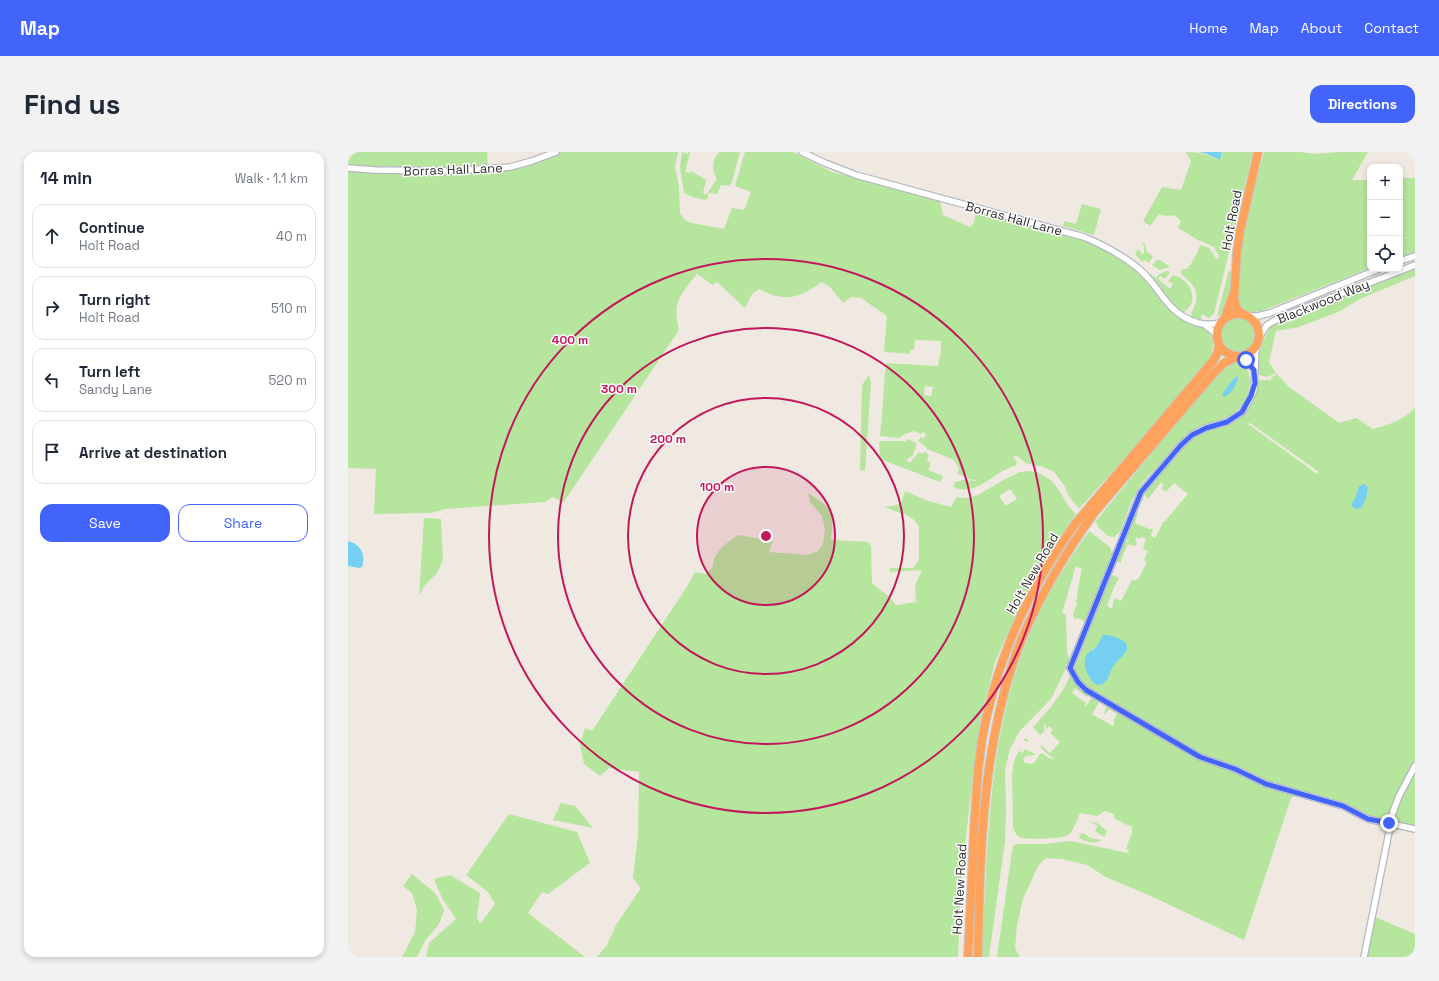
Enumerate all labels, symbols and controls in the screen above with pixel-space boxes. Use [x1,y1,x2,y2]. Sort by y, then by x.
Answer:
text: Map [20,16,60,41]
text: Home [1189,19,1227,37]
text: Map [1249,19,1279,37]
text: About [1301,19,1342,37]
text: Contact [1364,19,1419,37]
button: Directions [1310,85,1415,123]
text: Find us [24,86,121,122]
street label: Borras Hall Lane [403,159,503,180]
map controls [1367,164,1403,272]
button: + [1367,164,1403,200]
text: 14 min [40,167,92,189]
text: Walk · 1.1 km [235,170,308,187]
street label: Holt Road [1217,189,1246,252]
street label: Borras Hall Lane [963,197,1064,240]
button: − [1367,200,1403,236]
text: Continue [79,218,145,237]
icon: ahead [41,225,63,247]
text: 40 m [276,228,307,245]
button: locate [1367,236,1403,272]
text: Holt Road [79,237,140,254]
street label: Blackwood Way [1274,275,1372,328]
text: Turn right [79,290,150,309]
icon: right [41,297,63,319]
text: 510 m [271,300,307,317]
text: Holt Road [79,309,140,326]
text: 400 m [552,332,588,348]
route start [1237,351,1255,369]
text: Turn left [79,362,141,381]
icon: left [41,369,63,391]
text: 520 m [269,372,307,389]
text: Sandy Lane [79,381,152,398]
text: 300 m [601,381,637,397]
text: 200 m [650,431,686,447]
icon: arrive [41,441,63,463]
text: Arrive at destination [79,443,227,462]
text: 100 m [700,479,734,495]
button: Save [40,504,170,542]
button: Share [178,504,308,542]
centre of rings [759,529,773,543]
street label: Holt New Road [1002,530,1063,617]
route end [1380,814,1398,832]
street label: Holt New Road [949,843,970,935]

